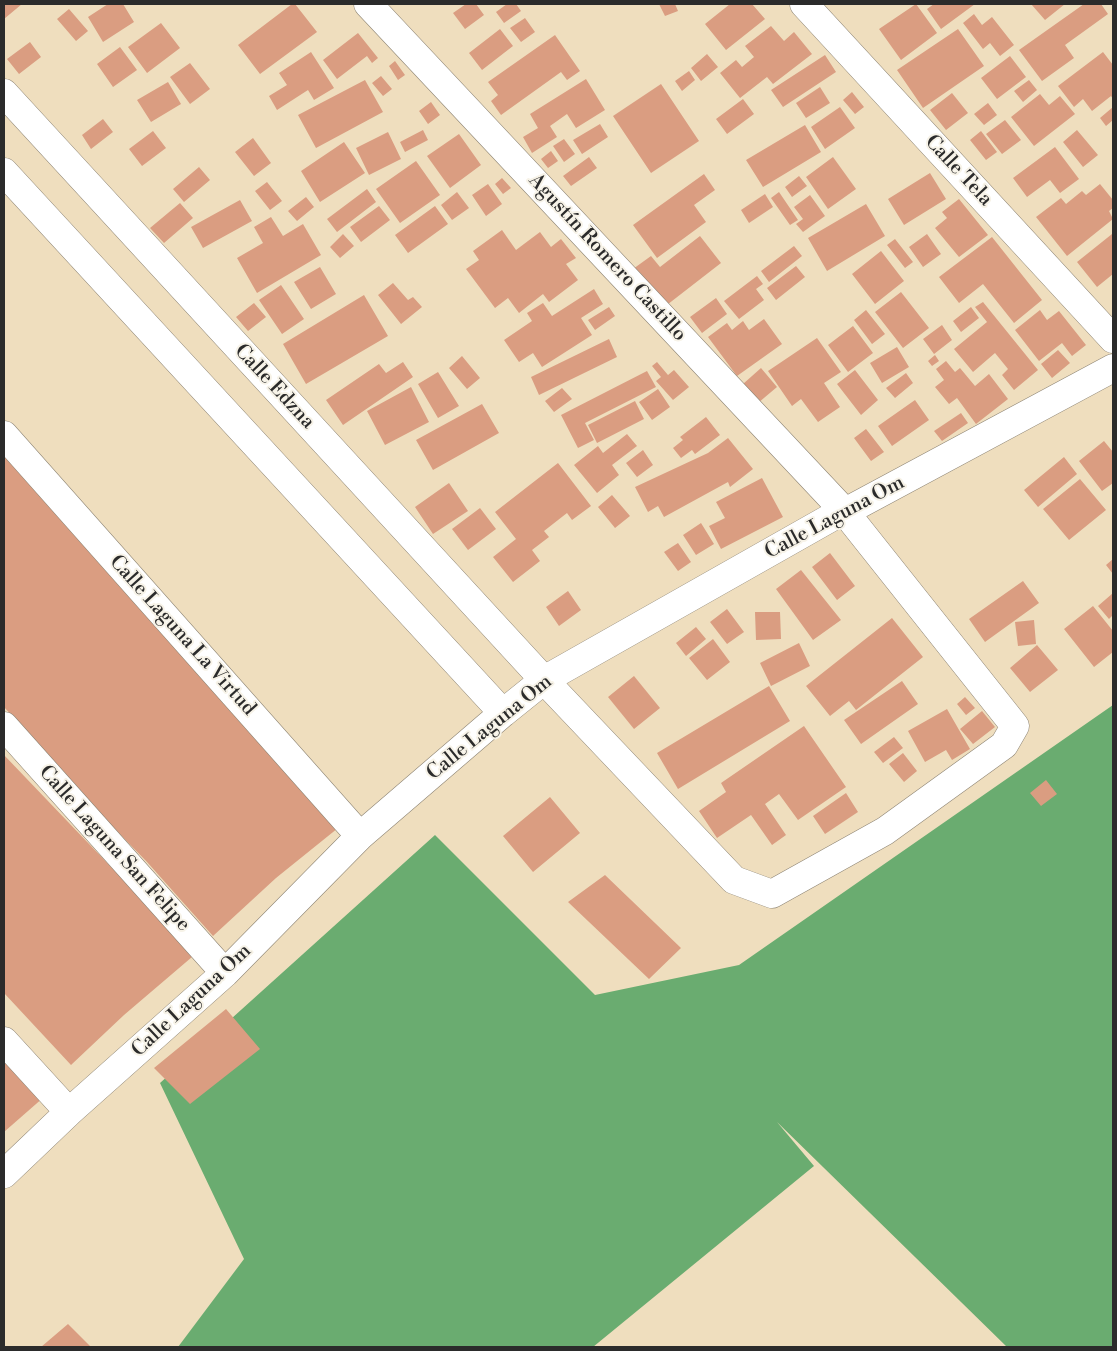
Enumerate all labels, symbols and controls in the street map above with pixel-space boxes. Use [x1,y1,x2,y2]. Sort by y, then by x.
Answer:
street label: Calle Tela [919,131,997,211]
street label: Agustín Romero Castillo [523,169,691,347]
street label: Calle Edzna [229,340,319,434]
street label: Calle Laguna Om [761,471,909,565]
street label: Calle Laguna La Virtud [104,551,260,721]
street label: Calle Laguna Om [422,670,558,786]
street label: Calle Laguna San Felipe [33,761,195,937]
street label: Calle Laguna Om [127,940,257,1062]

